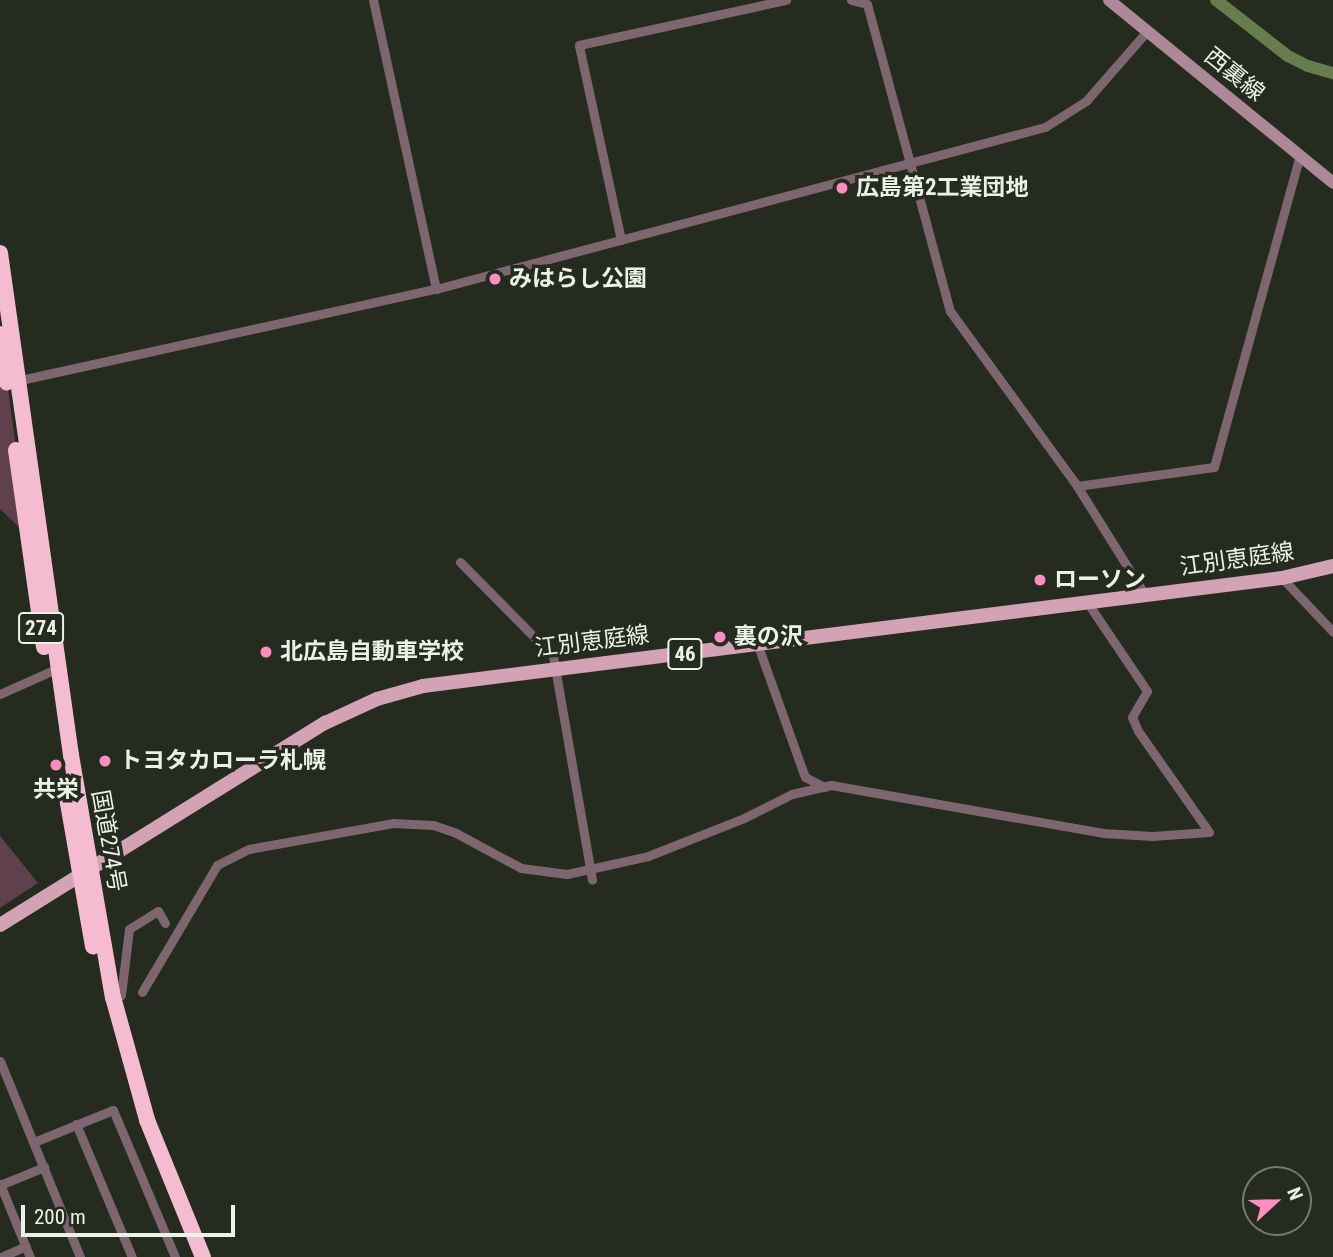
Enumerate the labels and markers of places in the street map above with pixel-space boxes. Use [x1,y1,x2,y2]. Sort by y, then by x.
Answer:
place label: 広島第2工業団地 [856,174,1029,202]
marker: 広島第2工業団地 [834,180,850,196]
place label: みはらし公園 [509,265,647,293]
marker: みはらし公園 [487,271,503,287]
place label: ローソン [1054,566,1146,594]
marker: ローソン [1032,572,1048,588]
place label: 裏の沢 [734,623,803,651]
marker: 裏の沢 [712,629,728,645]
place label: 北広島自動車学校 [280,638,464,666]
marker: 北広島自動車学校 [258,644,274,660]
place label: トヨタカローラ札幌 [119,747,326,775]
marker: トヨタカローラ札幌 [97,753,113,769]
marker: 共栄 [48,757,64,773]
place label: 共栄 [33,776,79,804]

